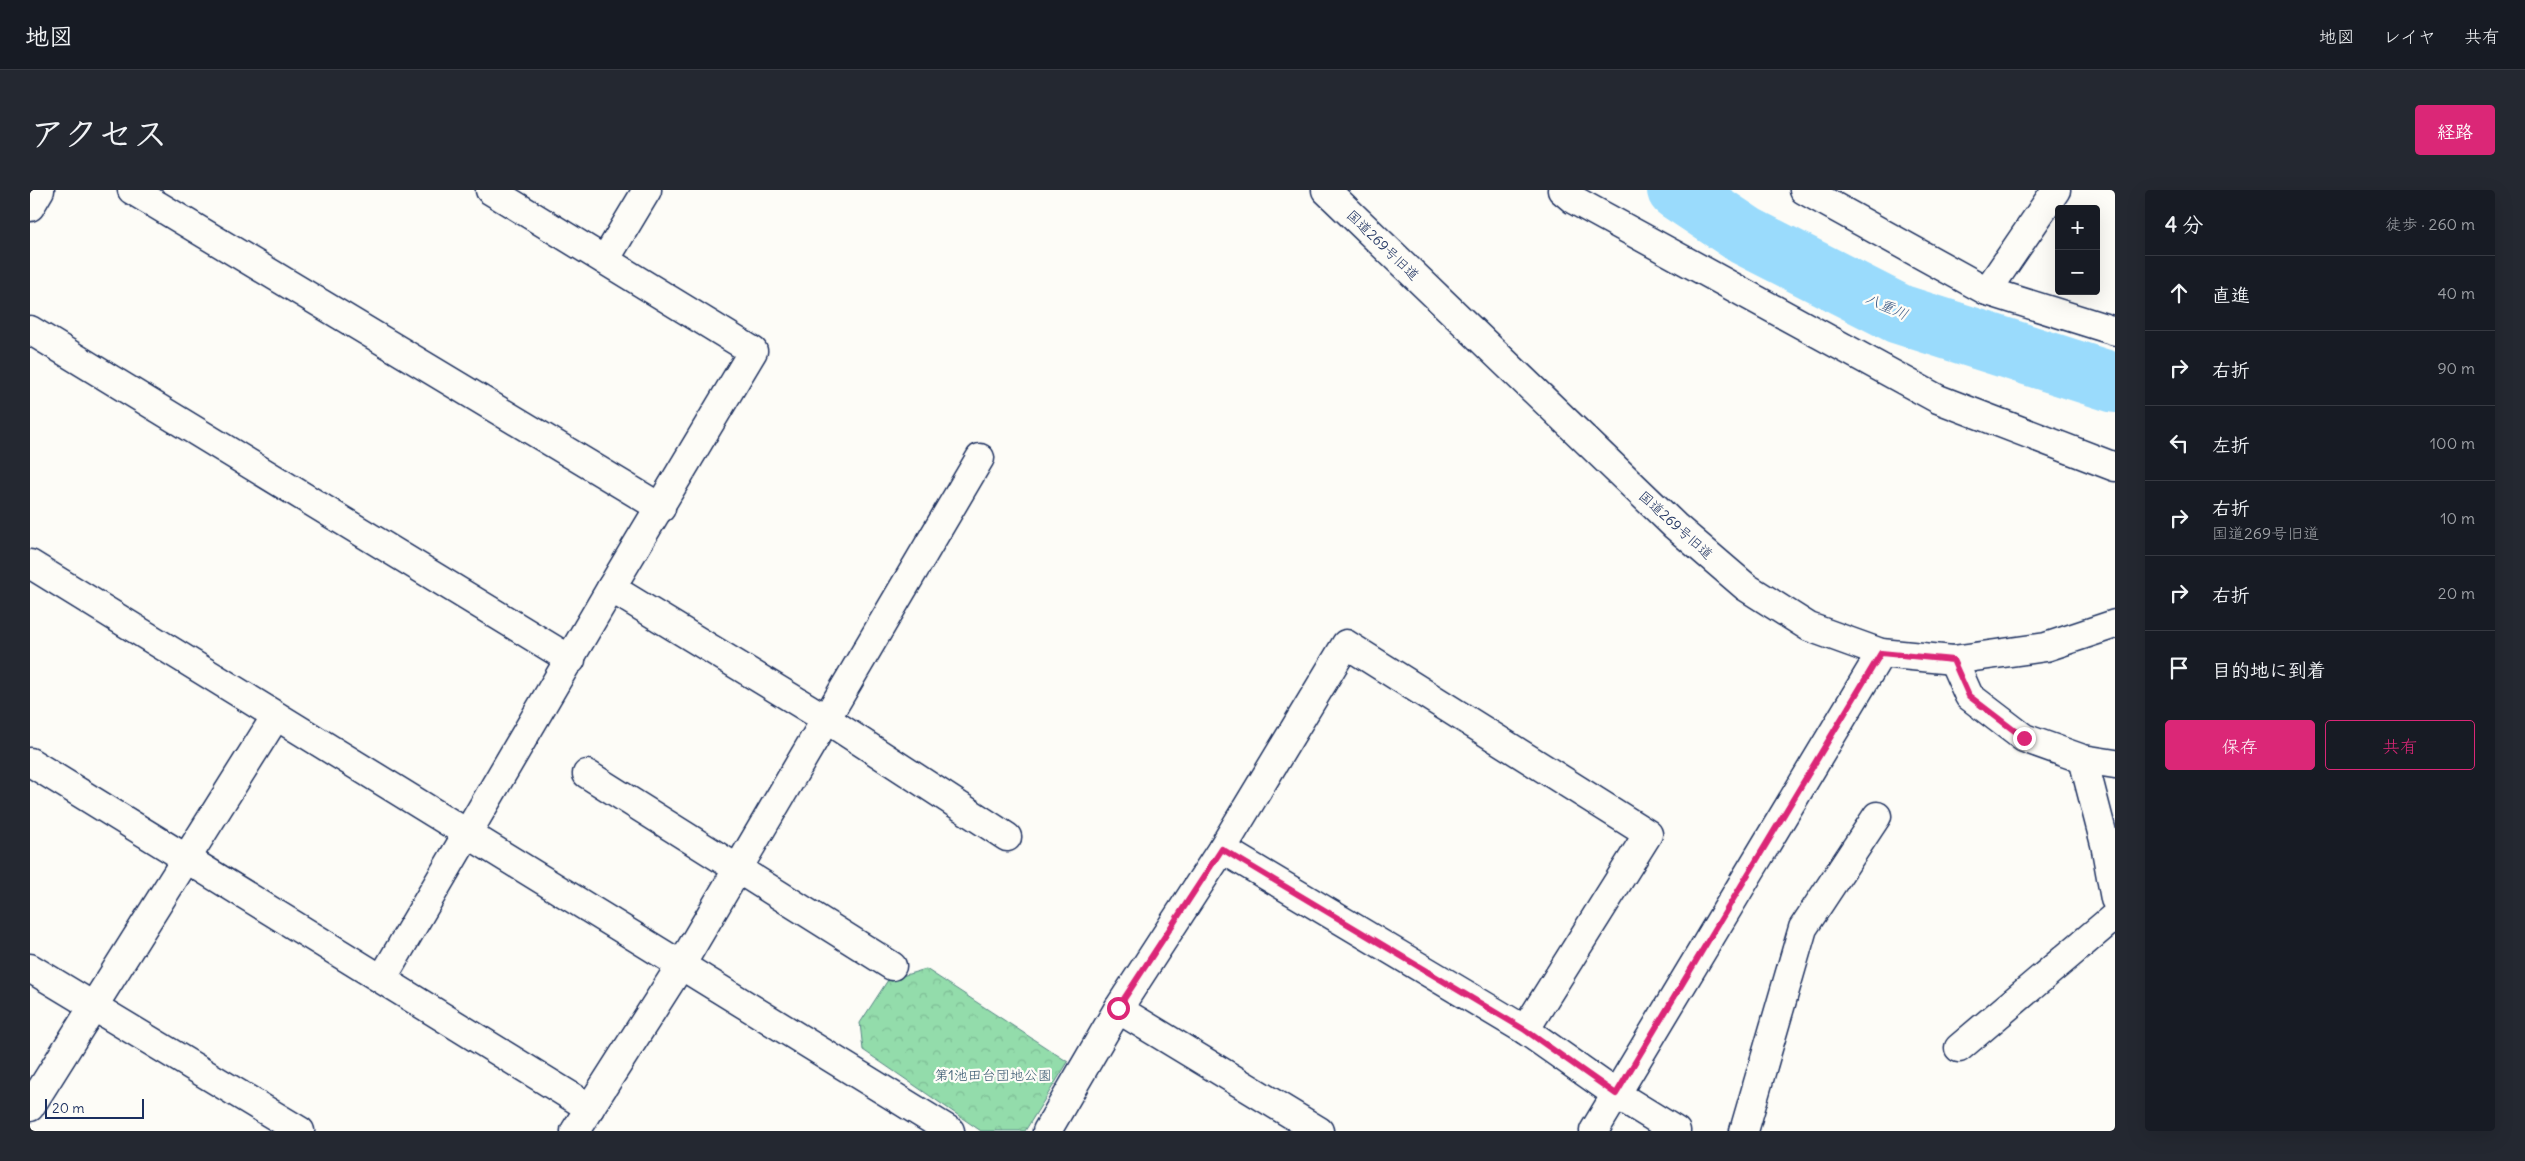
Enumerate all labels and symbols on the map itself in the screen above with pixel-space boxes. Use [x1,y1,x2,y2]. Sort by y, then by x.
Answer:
street label: 国道269号旧道 [1343,206,1423,284]
water label: 八重川 [1863,288,1911,324]
street label: 国道269号旧道 [1635,487,1717,563]
route end [2013,727,2036,750]
route start [1107,997,1130,1020]
park label: 第1池田台団地公園 [934,1066,1052,1084]
scale bar [45,1096,144,1119]

